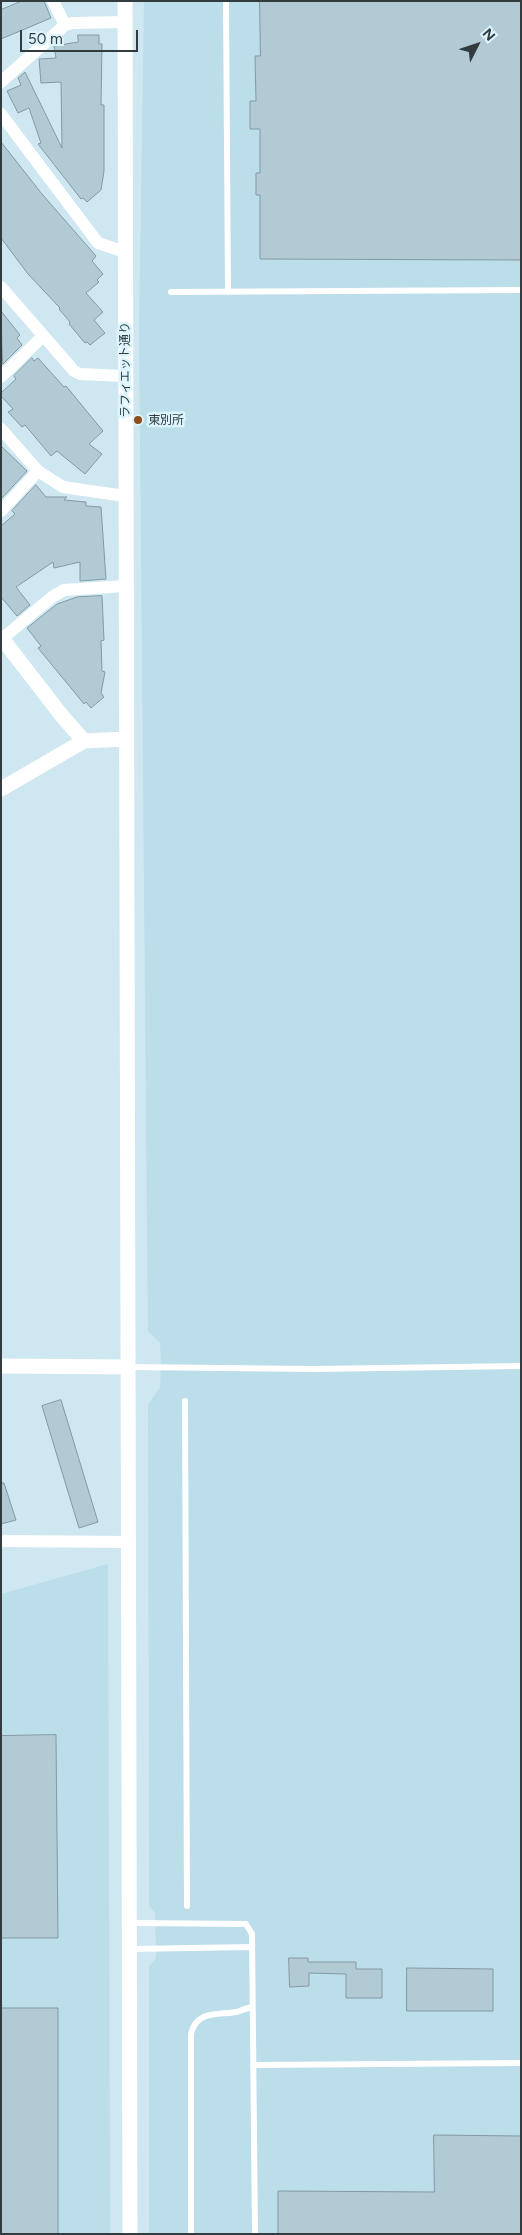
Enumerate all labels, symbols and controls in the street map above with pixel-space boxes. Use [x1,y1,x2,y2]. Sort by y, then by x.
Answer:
scale bar [22,20,140,52]
north arrow [452,20,502,70]
text: N [479,25,499,44]
text: 50 m [28,30,63,48]
street label: ラフィエット通り [118,322,132,418]
place label: 東別所 [148,413,184,427]
marker: 東別所 [132,414,144,426]

